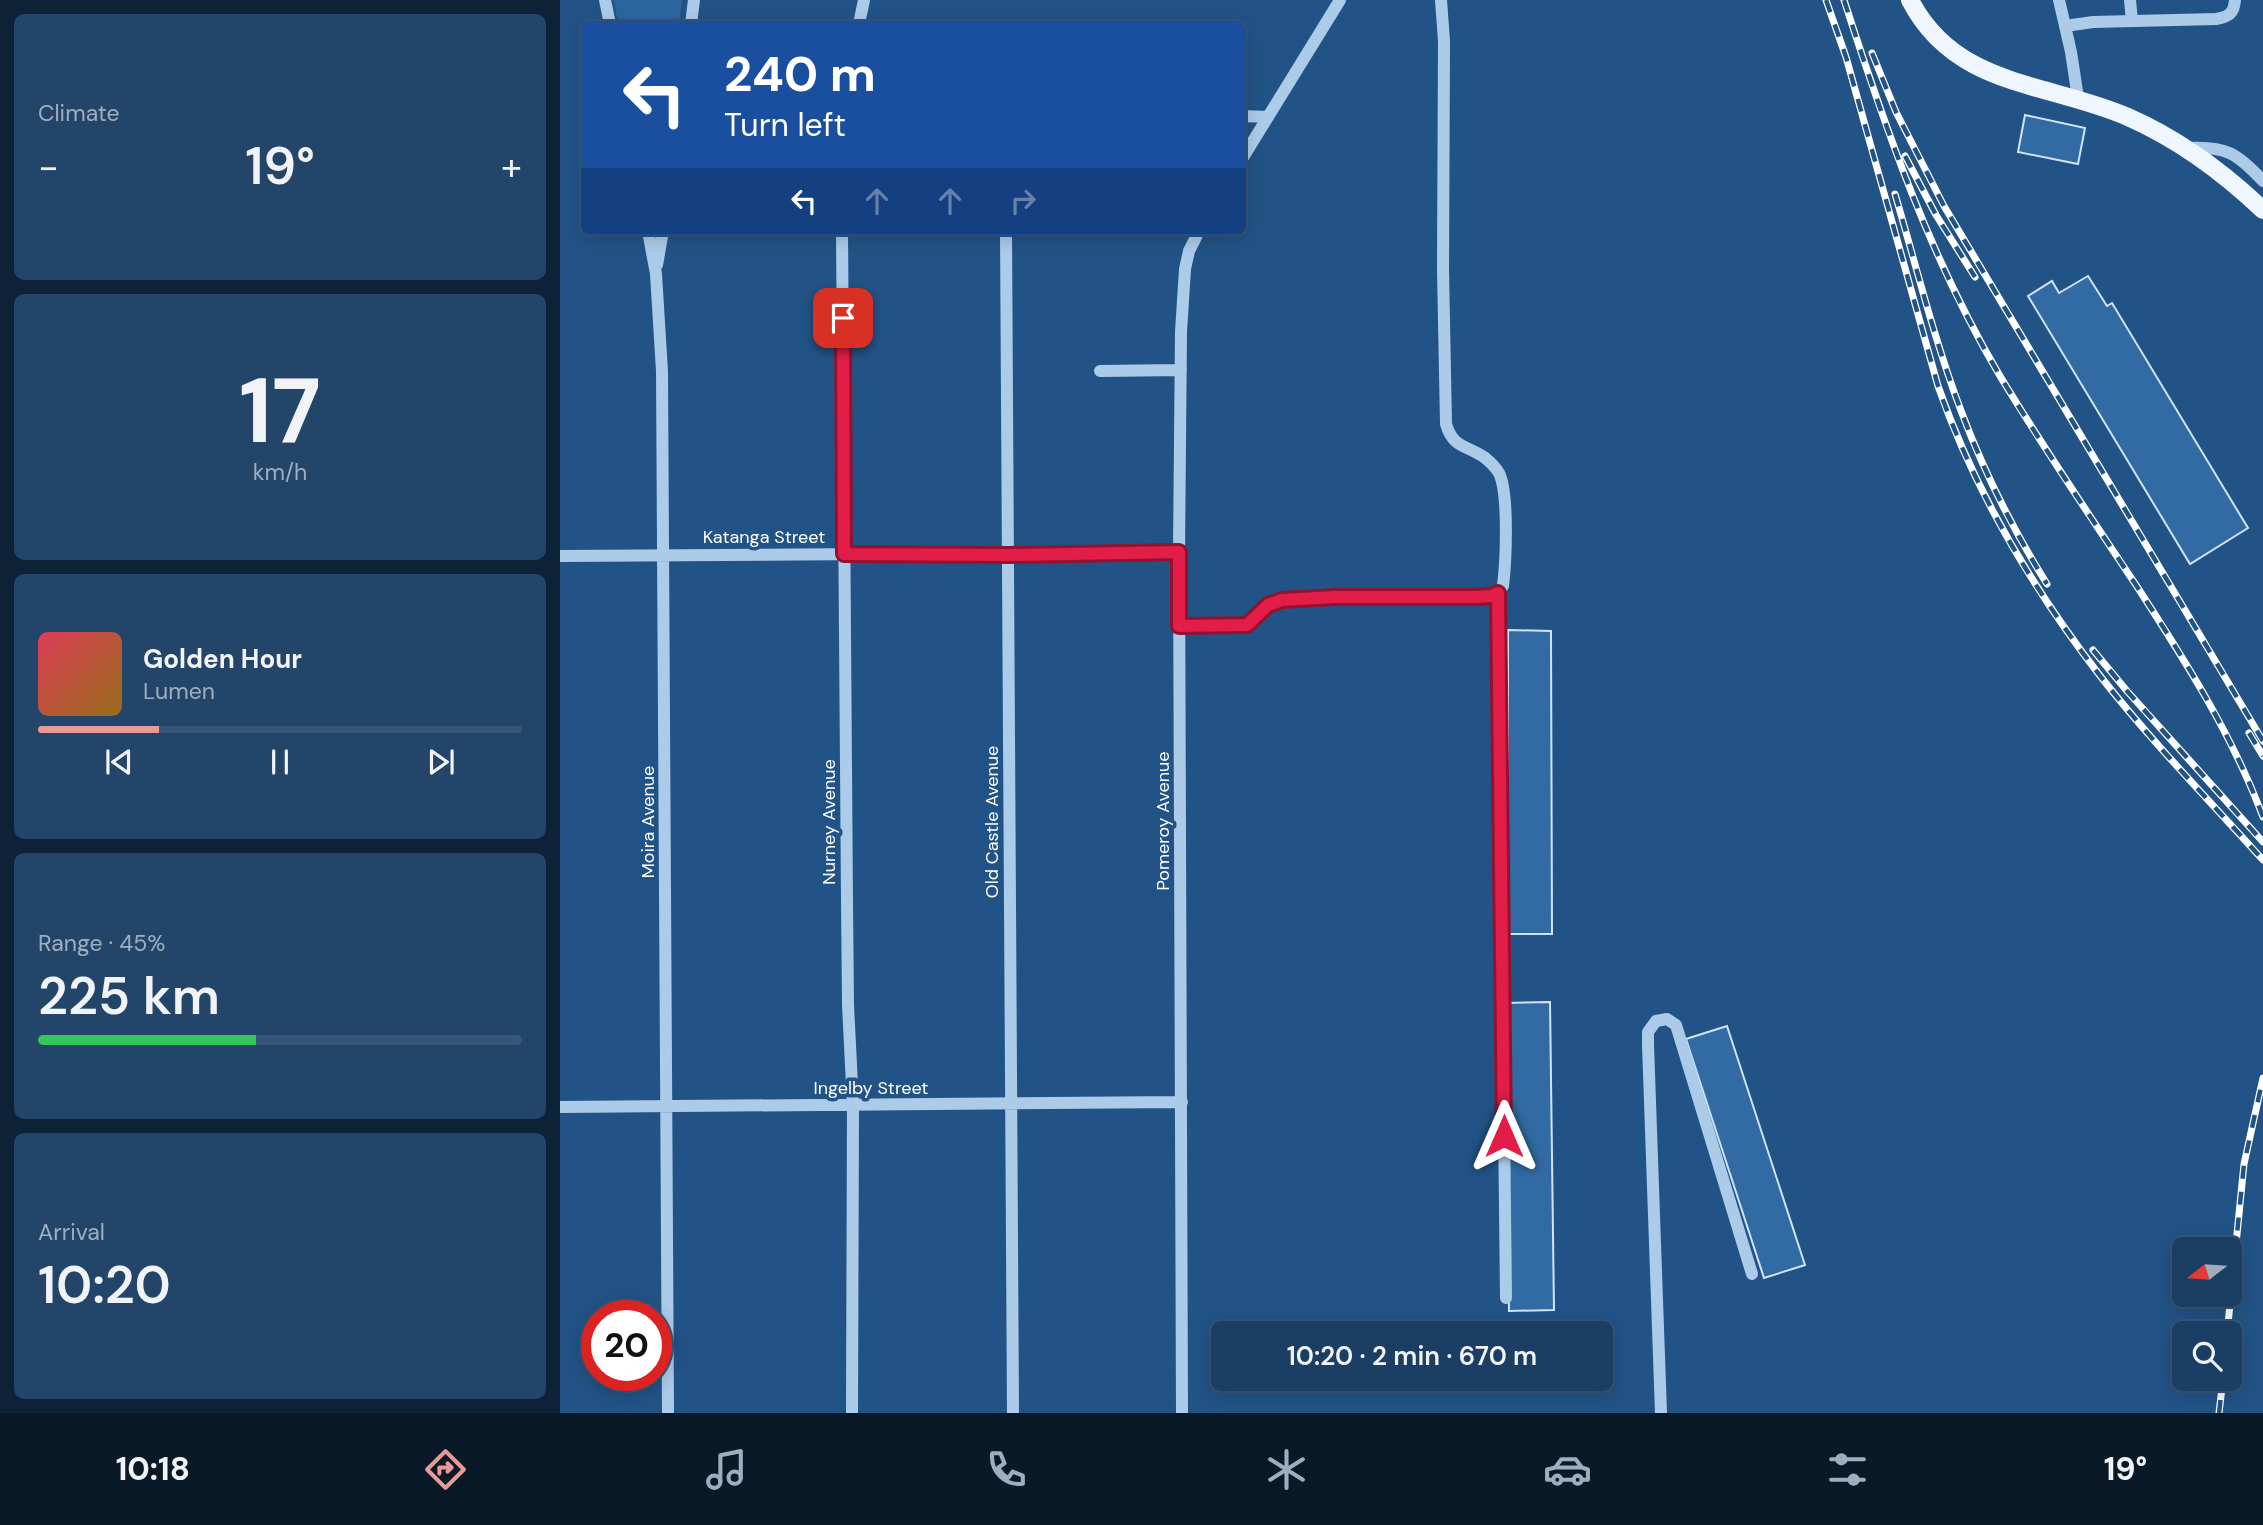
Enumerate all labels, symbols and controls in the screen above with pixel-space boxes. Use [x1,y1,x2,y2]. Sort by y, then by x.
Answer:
text: 240 m [724,42,876,106]
icon: left [609,49,700,140]
text: Climate [38,98,120,128]
text: Turn left [724,104,846,146]
text: 19° [245,132,315,200]
text: − [38,142,59,192]
text: + [501,142,522,192]
icon: left [785,182,823,220]
icon: ahead [858,182,896,220]
icon: ahead [931,182,969,220]
icon: right [1004,182,1042,220]
pin [813,288,873,348]
icon: arrive [824,299,862,337]
text: 17 [239,352,321,470]
text: km/h [253,457,307,487]
street label: Katanga Street [703,525,825,549]
text: Golden Hour [143,642,302,676]
text: Lumen [143,676,215,706]
icon: previous [100,743,138,781]
icon: pause [261,743,299,781]
icon: next [422,743,460,781]
street label: Old Castle Avenue [980,746,1004,898]
street label: Pomeroy Avenue [1151,751,1175,891]
street label: Nurney Avenue [817,759,841,885]
street label: Moira Avenue [636,766,660,878]
text: Range · 45% [38,928,165,958]
text: 225 km [38,962,220,1030]
street label: Ingelby Street [814,1076,928,1100]
position arrow [1467,1099,1541,1173]
text: Arrival [38,1217,105,1247]
north arrow [2172,1237,2242,1307]
map controls [2172,1237,2242,1391]
text: 10:20 [38,1251,171,1319]
speed limit sign: 20 [581,1300,672,1391]
button: search [2172,1321,2242,1391]
text: 10:20 · 2 min · 670 m [1287,1339,1537,1373]
icon: directions [421,1445,470,1494]
icon: music [702,1445,751,1494]
icon: phone [982,1445,1031,1494]
icon: climate [1262,1445,1311,1494]
icon: car [1543,1445,1592,1494]
icon: filters [1823,1445,1872,1494]
text: 10:18 [116,1448,190,1490]
text: 19° [2104,1448,2147,1490]

